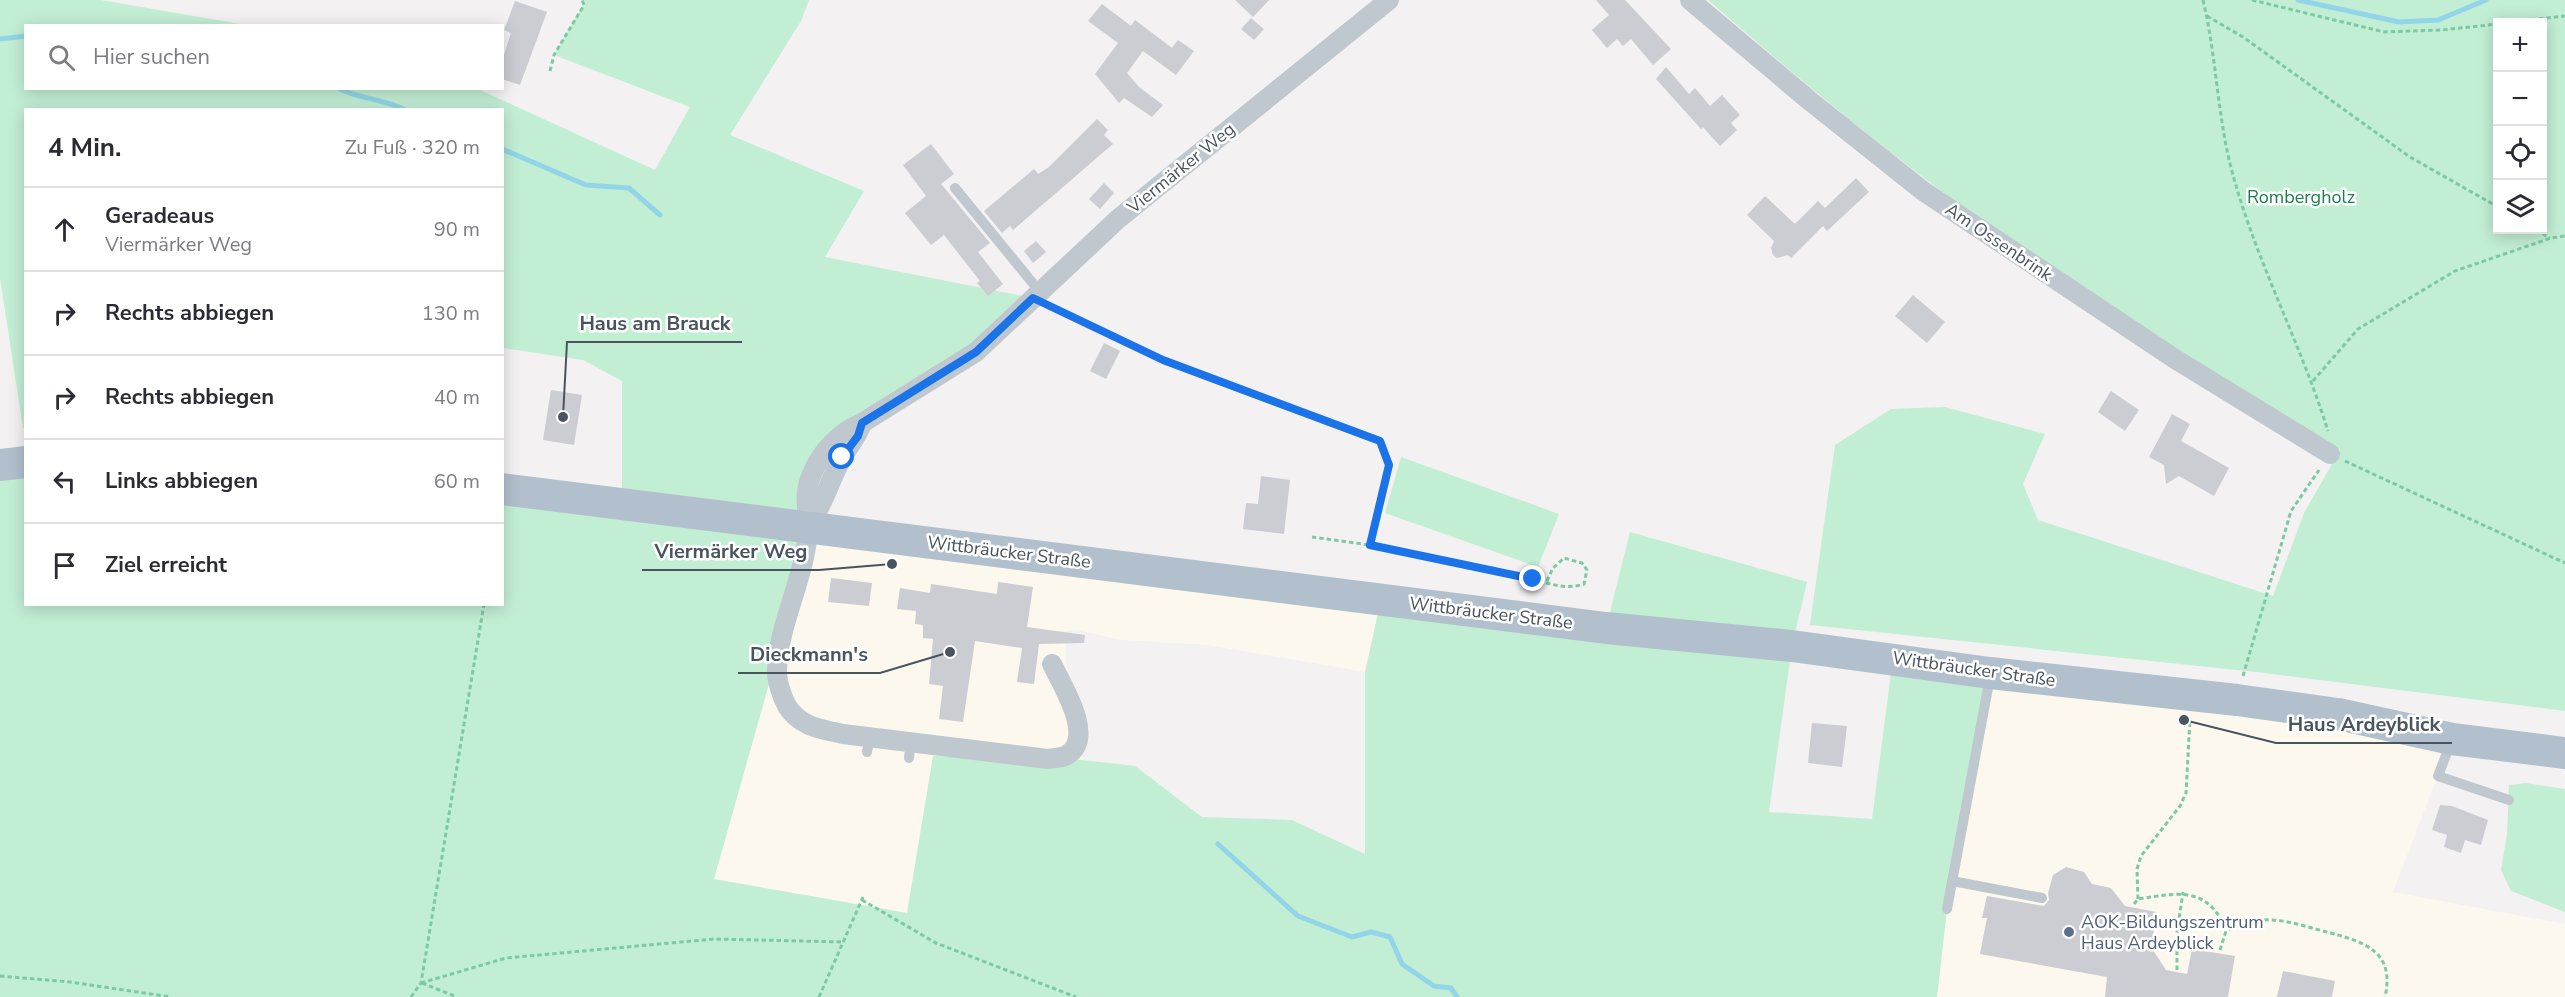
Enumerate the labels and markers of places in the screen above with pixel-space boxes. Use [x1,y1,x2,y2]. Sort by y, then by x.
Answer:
callout: Haus am Brauck [567,304,742,342]
callout: Viermärker Weg [642,532,819,570]
callout: Dieckmann's [738,635,880,673]
callout: Haus Ardeyblick [2276,705,2452,743]
place label: AOK-Bildungszentrum Haus Ardeyblick [2081,910,2264,955]
marker: AOK-Bildungszentrum Haus Ardeyblick [2062,925,2076,939]

